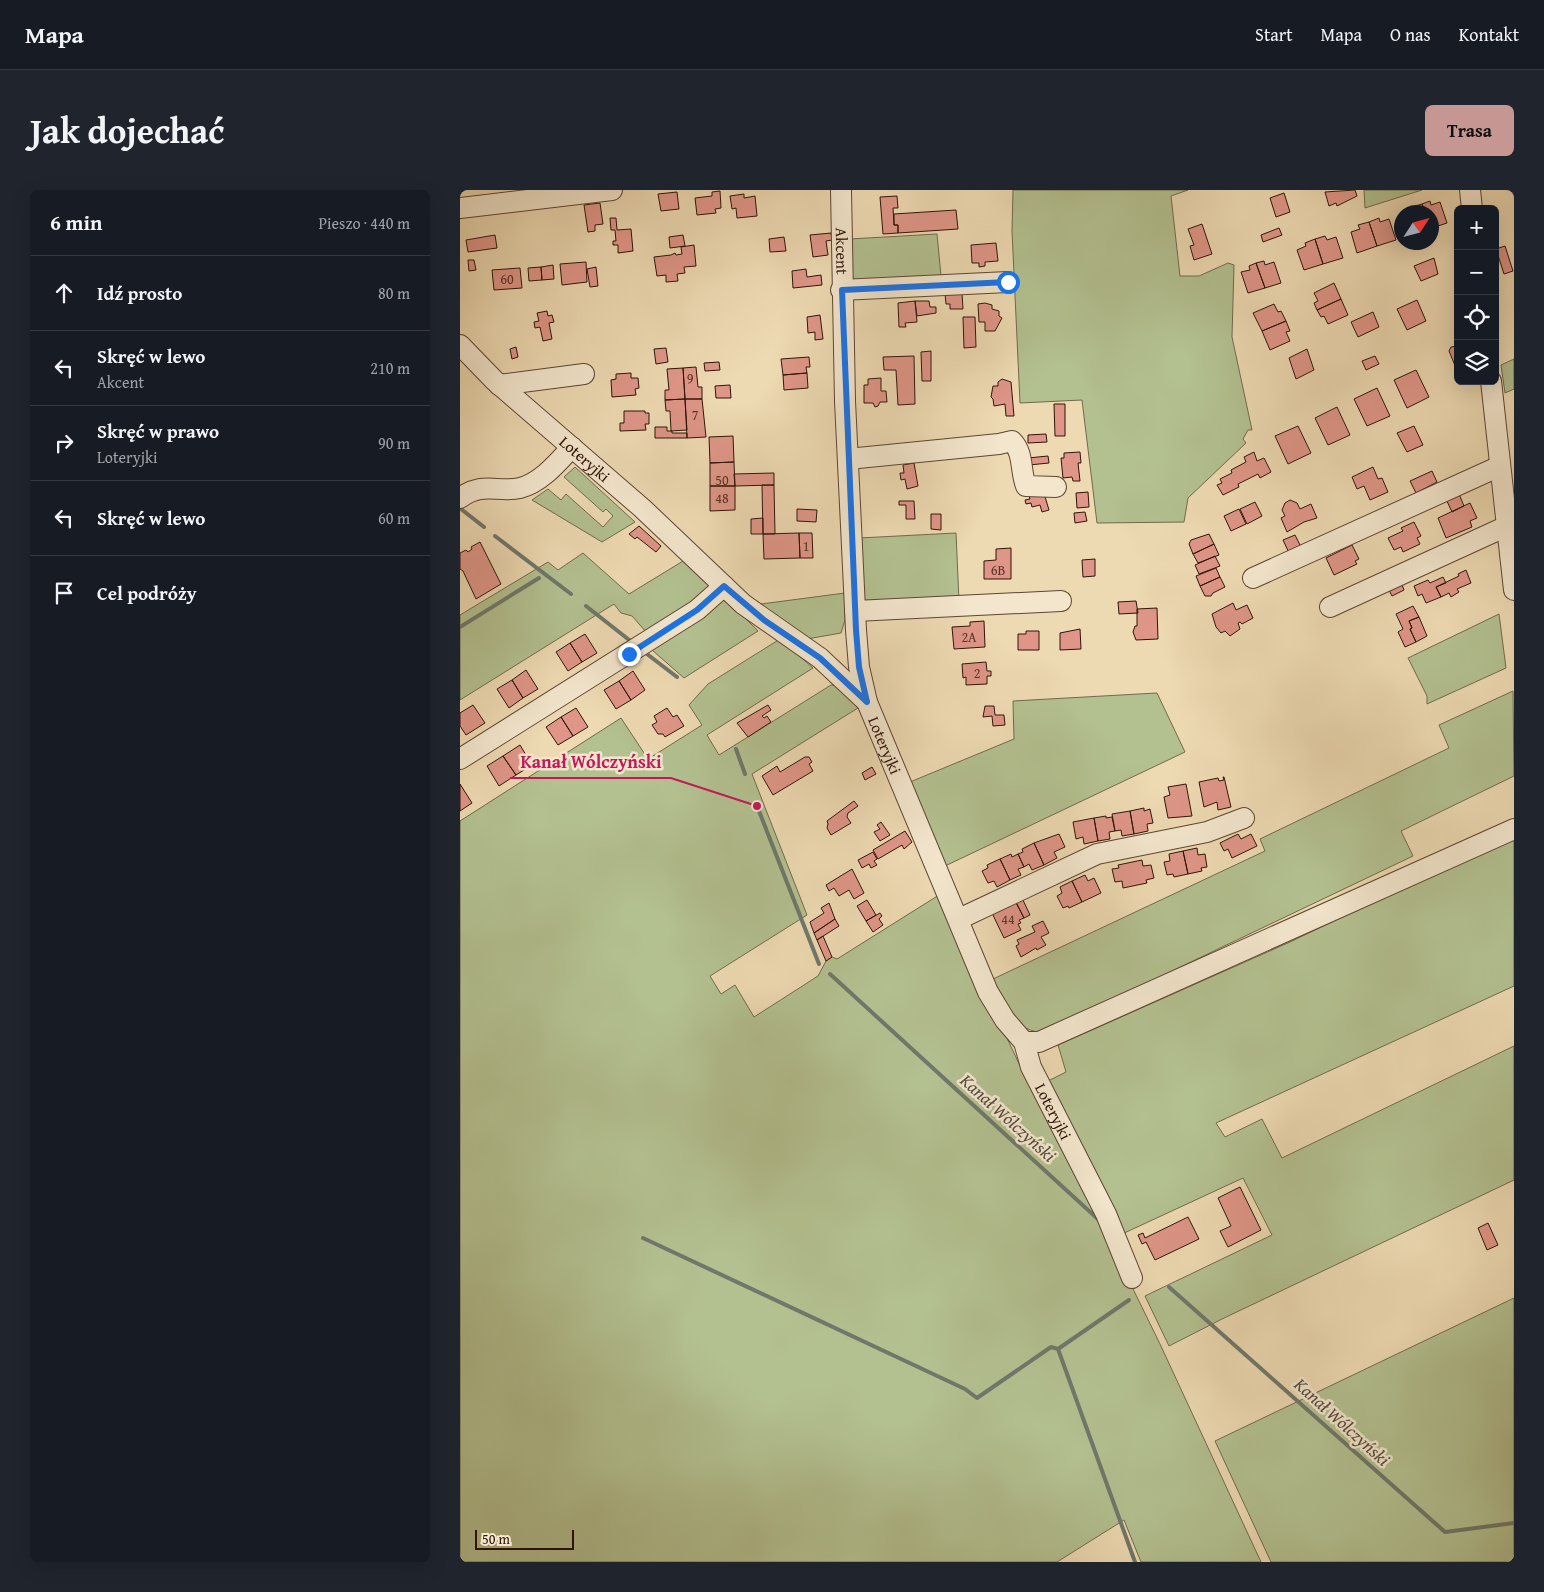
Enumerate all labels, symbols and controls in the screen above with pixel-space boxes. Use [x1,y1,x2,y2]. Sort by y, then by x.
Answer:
text: Mapa [25,17,84,52]
text: Start [1255,21,1293,48]
text: Mapa [1321,21,1362,48]
text: O nas [1390,21,1431,48]
text: Kontakt [1459,21,1519,48]
text: Jak dojechać [30,105,224,156]
button: Trasa [1425,105,1514,156]
north arrow [1394,205,1439,250]
map controls [1454,205,1499,385]
button: + [1454,205,1499,250]
text: 6 min [50,207,102,238]
text: Pieszo · 440 m [318,211,410,235]
street label: Akcent [830,227,855,275]
button: − [1454,250,1499,295]
house number: 60 [500,269,514,289]
route start [997,271,1020,294]
icon: ahead [50,279,78,307]
text: Idź prosto [97,279,182,307]
text: 80 m [378,281,410,305]
button: locate [1454,295,1499,340]
button: layers [1454,340,1499,385]
text: Skręć w lewo [97,342,205,370]
icon: left [50,354,78,382]
text: 210 m [370,356,410,380]
house number: 9 [687,368,694,388]
text: Akcent [97,370,144,394]
house number: 7 [692,405,699,425]
text: Skręć w prawo [97,417,219,445]
icon: right [50,429,78,457]
street label: Loteryjki [554,430,616,488]
text: 90 m [378,431,410,455]
text: Loteryjki [97,445,158,469]
house number: 50 [715,470,729,490]
house number: 48 [715,488,729,508]
icon: left [50,504,78,532]
text: Skręć w lewo [97,504,205,532]
text: 60 m [378,506,410,530]
house number: 1 [803,536,809,556]
house number: 6B [991,560,1005,580]
icon: arrive [50,579,78,607]
text: Cel podróży [97,579,197,607]
house number: 2A [961,627,977,647]
route end [618,643,641,666]
house number: 2 [974,663,980,683]
street label: Loteryjki [862,713,908,778]
callout: Kanał Wólczyński [510,745,671,778]
text: Kanał Wólczyński [520,748,662,775]
house number: 44 [1001,909,1015,929]
water label: Kanał Wólczyński [954,1067,1063,1168]
street label: Loteryjki [1029,1079,1078,1144]
water label: Kanał Wólczyński [1288,1371,1397,1472]
scale bar [475,1527,574,1550]
text: 50 m [482,1529,510,1549]

